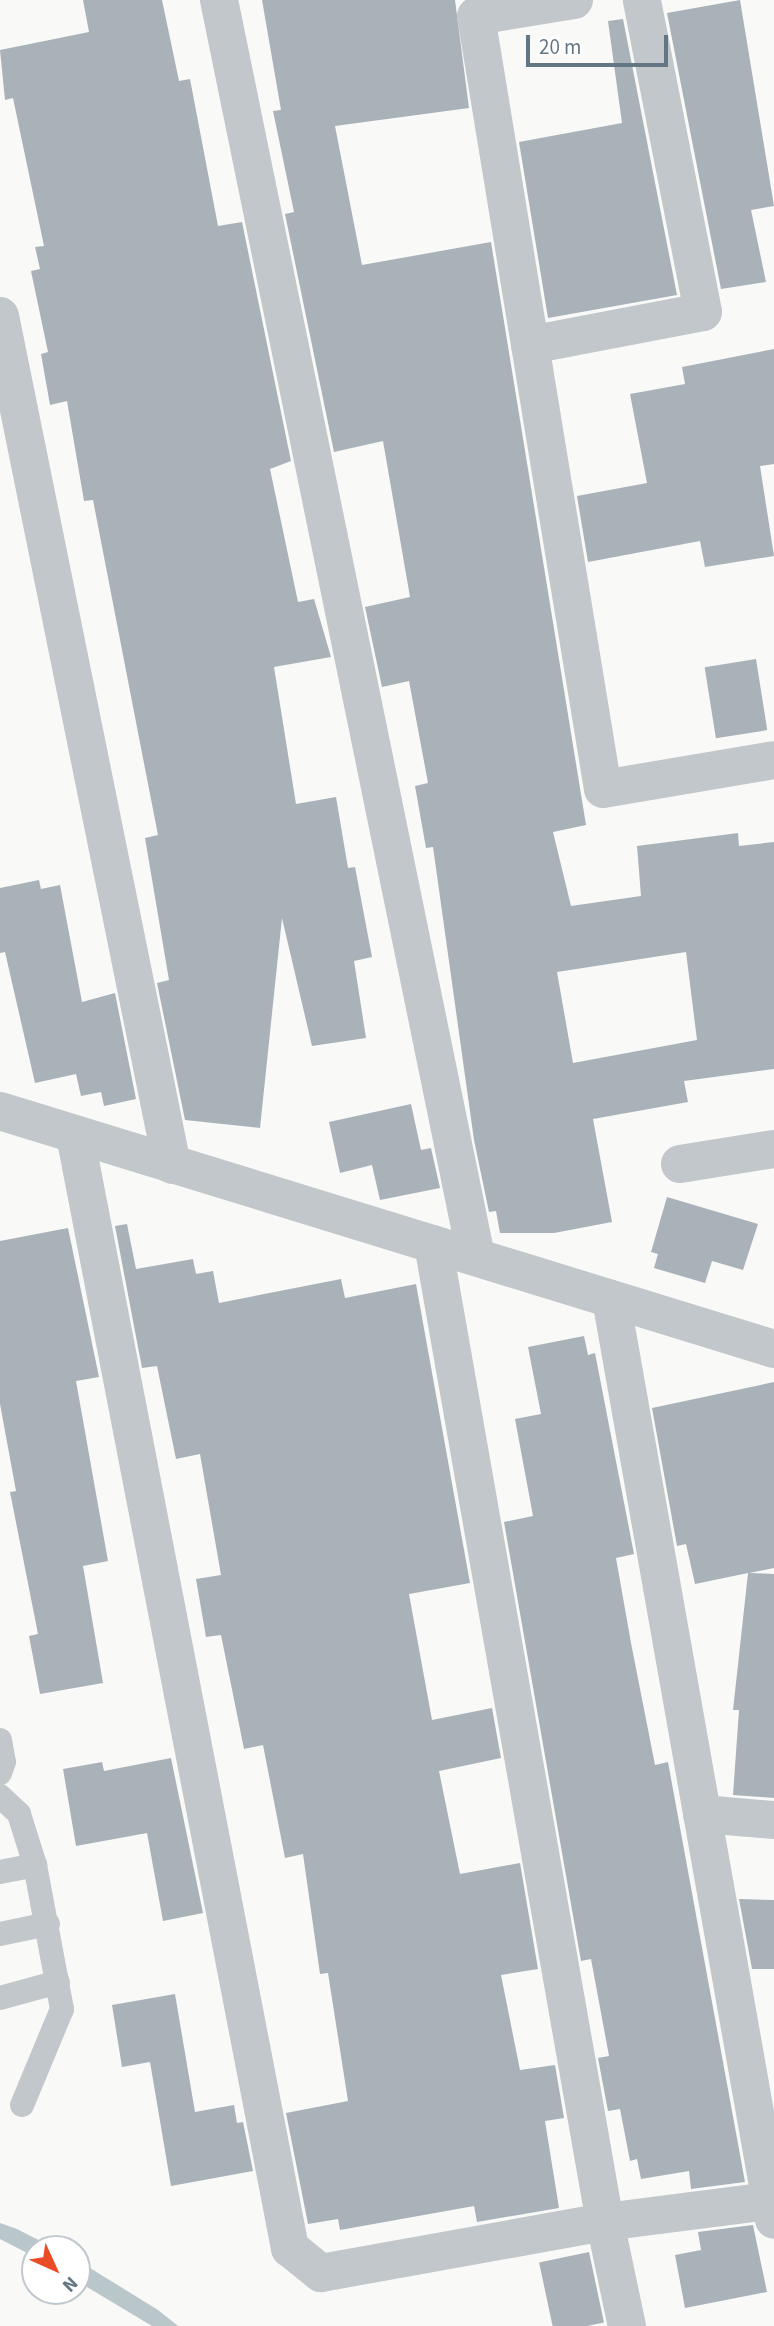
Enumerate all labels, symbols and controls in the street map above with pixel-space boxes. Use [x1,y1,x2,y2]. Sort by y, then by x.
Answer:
scale bar [529,21,671,65]
text: 20 m [539,32,581,62]
north arrow [21,2235,91,2305]
text: N [56,2270,84,2298]

